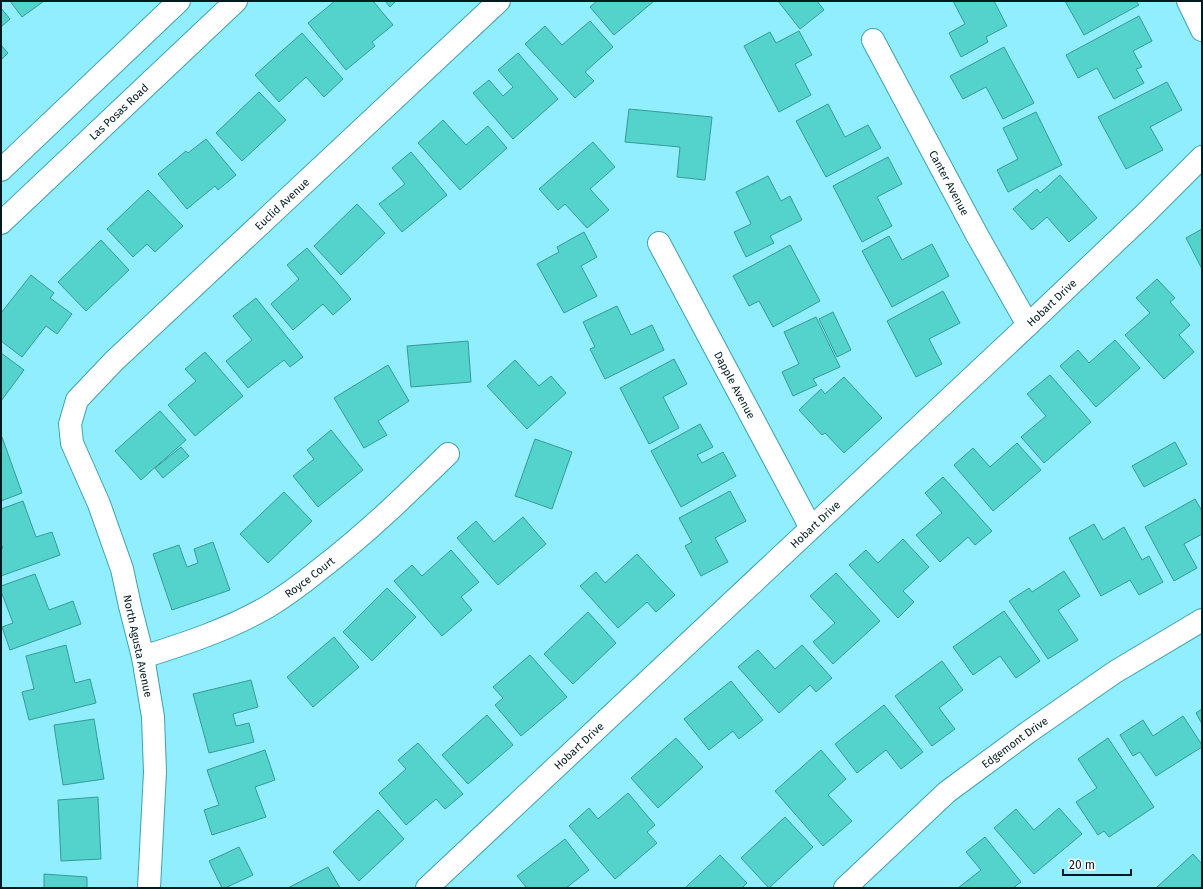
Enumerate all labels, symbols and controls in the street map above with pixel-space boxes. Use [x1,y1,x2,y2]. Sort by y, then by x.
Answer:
street label: Las Posas Road [87,81,151,143]
street label: Canter Avenue [926,148,971,218]
street label: Euclid Avenue [252,176,312,233]
street label: Hobart Drive [1024,276,1079,330]
street label: Dapple Avenue [711,349,758,421]
street label: Hobart Drive [788,498,843,551]
street label: Royce Court [283,554,337,601]
street label: North Agusta Avenue [120,594,155,698]
street label: Edgemont Drive [979,714,1051,771]
street label: Hobart Drive [552,720,607,773]
scale bar [1063,851,1131,877]
text: 20 m [1069,858,1095,872]

